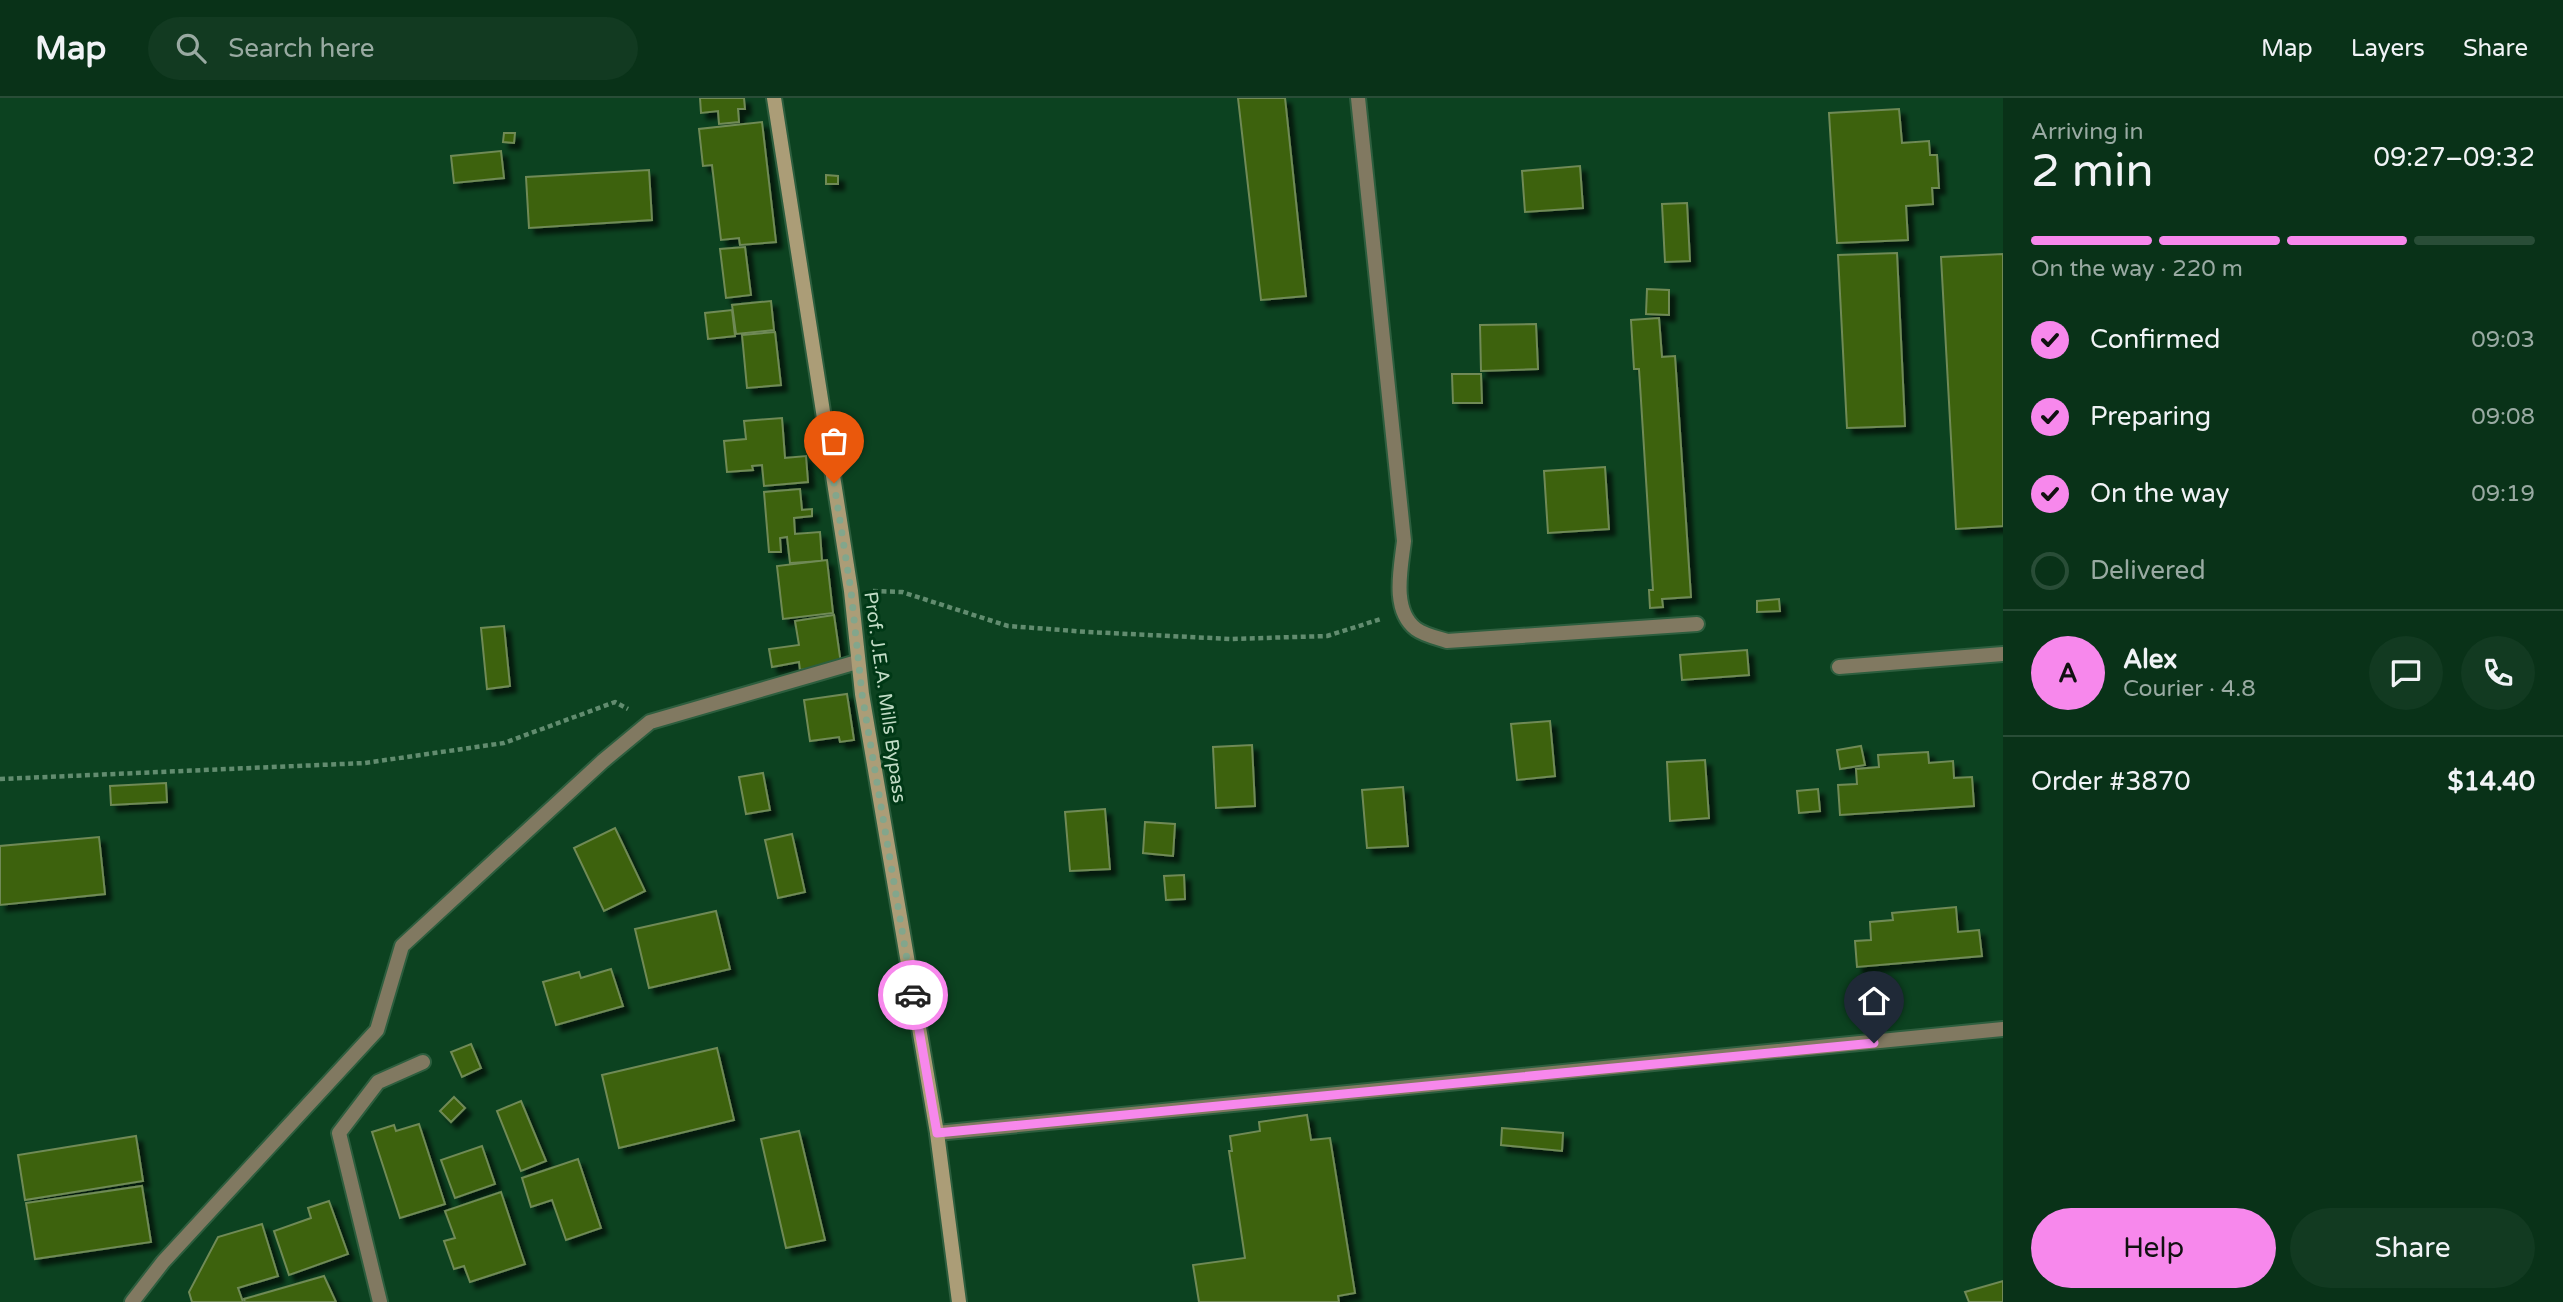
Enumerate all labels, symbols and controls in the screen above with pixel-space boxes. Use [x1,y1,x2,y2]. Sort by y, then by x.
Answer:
search box [148,17,638,80]
text: Map [35,29,106,68]
icon: search [172,29,210,67]
text: Search here [228,33,374,64]
text: Map [2261,34,2313,63]
text: Layers [2351,34,2425,63]
text: Share [2463,34,2528,63]
text: Arriving in [2031,118,2144,146]
text: 09:27–09:32 [2374,142,2535,173]
text: 2 min [2031,144,2154,199]
text: On the way · 220 m [2031,255,2243,283]
icon: check [2031,321,2069,359]
text: Confirmed [2090,324,2220,355]
text: 09:03 [2471,326,2535,354]
icon: check [2031,398,2069,436]
text: Preparing [2090,401,2211,432]
text: 09:08 [2471,403,2535,431]
pin [804,411,864,483]
icon: bag [815,422,853,460]
icon: check [2031,475,2069,513]
text: On the way [2090,478,2230,509]
text: 09:19 [2471,480,2535,508]
text: Delivered [2090,555,2206,586]
street label: Prof. J.E.A. Mills Bypass [859,590,911,804]
button: chat [2369,636,2443,710]
button: phone [2461,636,2535,710]
text: Alex [2123,644,2177,675]
text: A [2058,658,2078,689]
text: Courier · 4.8 [2123,675,2256,703]
text: Order #3870 [2031,766,2191,797]
text: $14.40 [2447,766,2535,797]
courier [878,960,948,1030]
pin [1844,971,1904,1043]
icon: car [894,976,932,1014]
icon: home [1855,982,1893,1020]
button: Help [2031,1208,2276,1288]
button: Share [2290,1208,2535,1288]

